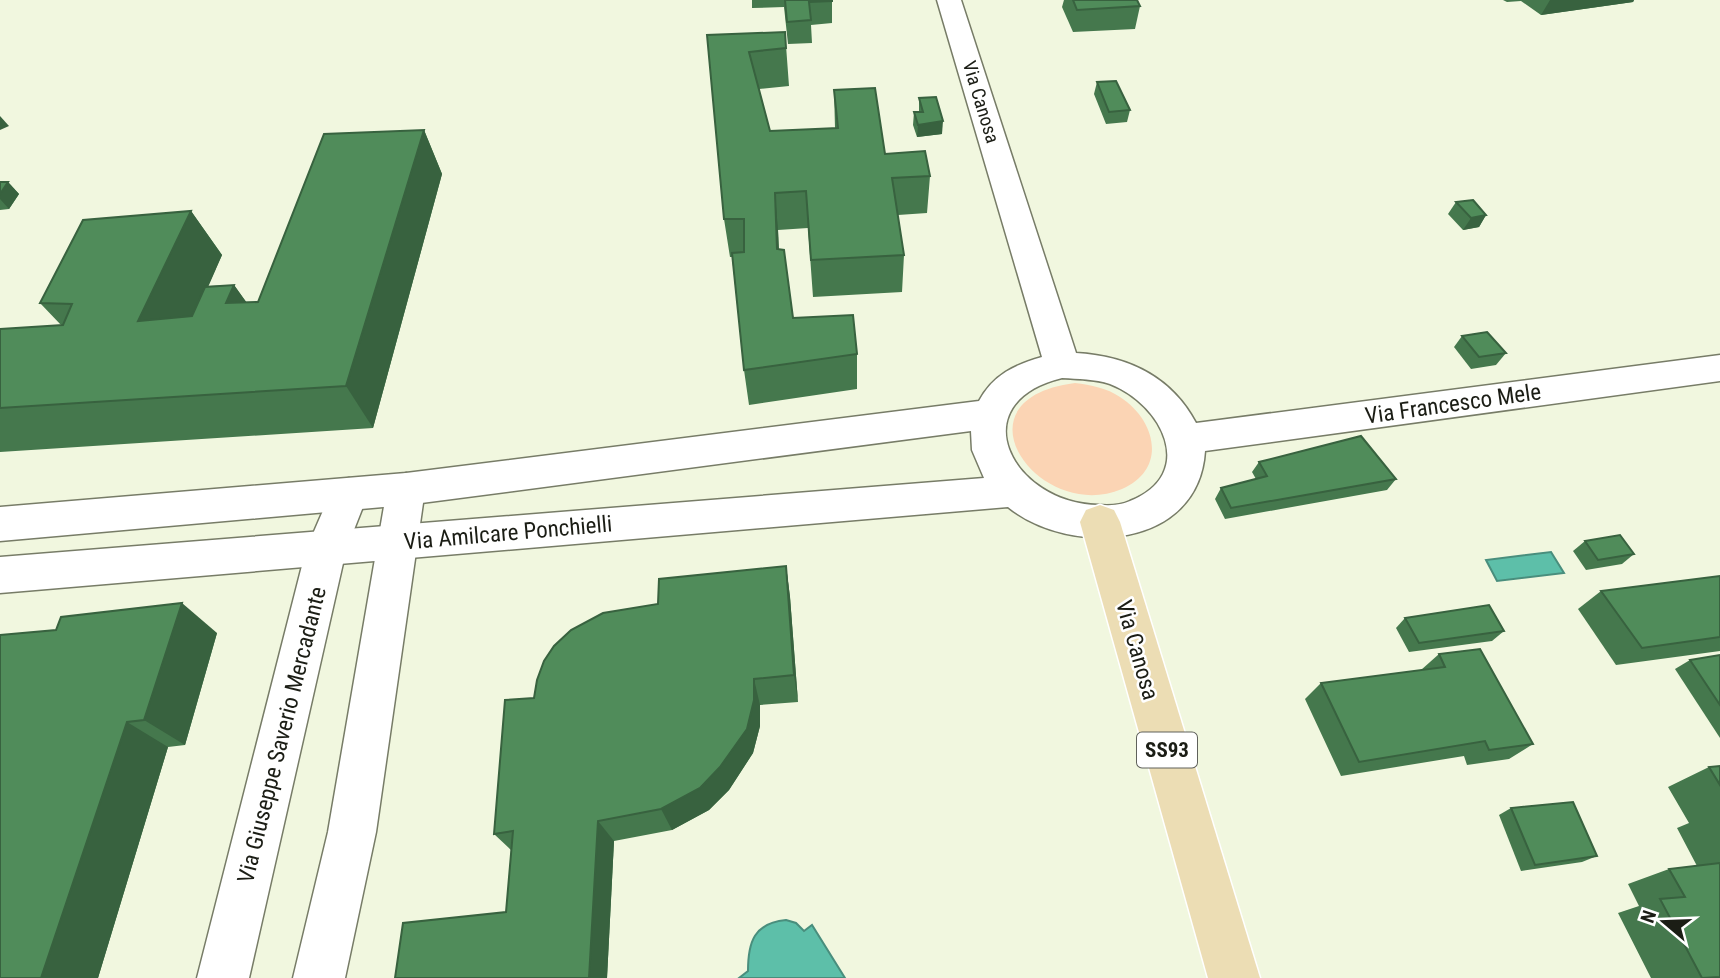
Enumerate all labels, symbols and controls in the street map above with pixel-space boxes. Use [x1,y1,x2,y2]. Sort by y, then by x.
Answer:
street label: Via Canosa [958,58,1004,146]
street label: Via Francesco Mele [1363,378,1543,430]
street label: Via Amilcare Ponchielli [403,510,613,556]
street label: Via Giuseppe Saverio Mercadante [232,584,332,886]
street label: Via Canosa [1110,597,1164,703]
road number: SS93 [1137,732,1197,768]
north arrow [1629,887,1699,957]
text: N [1636,907,1661,926]

